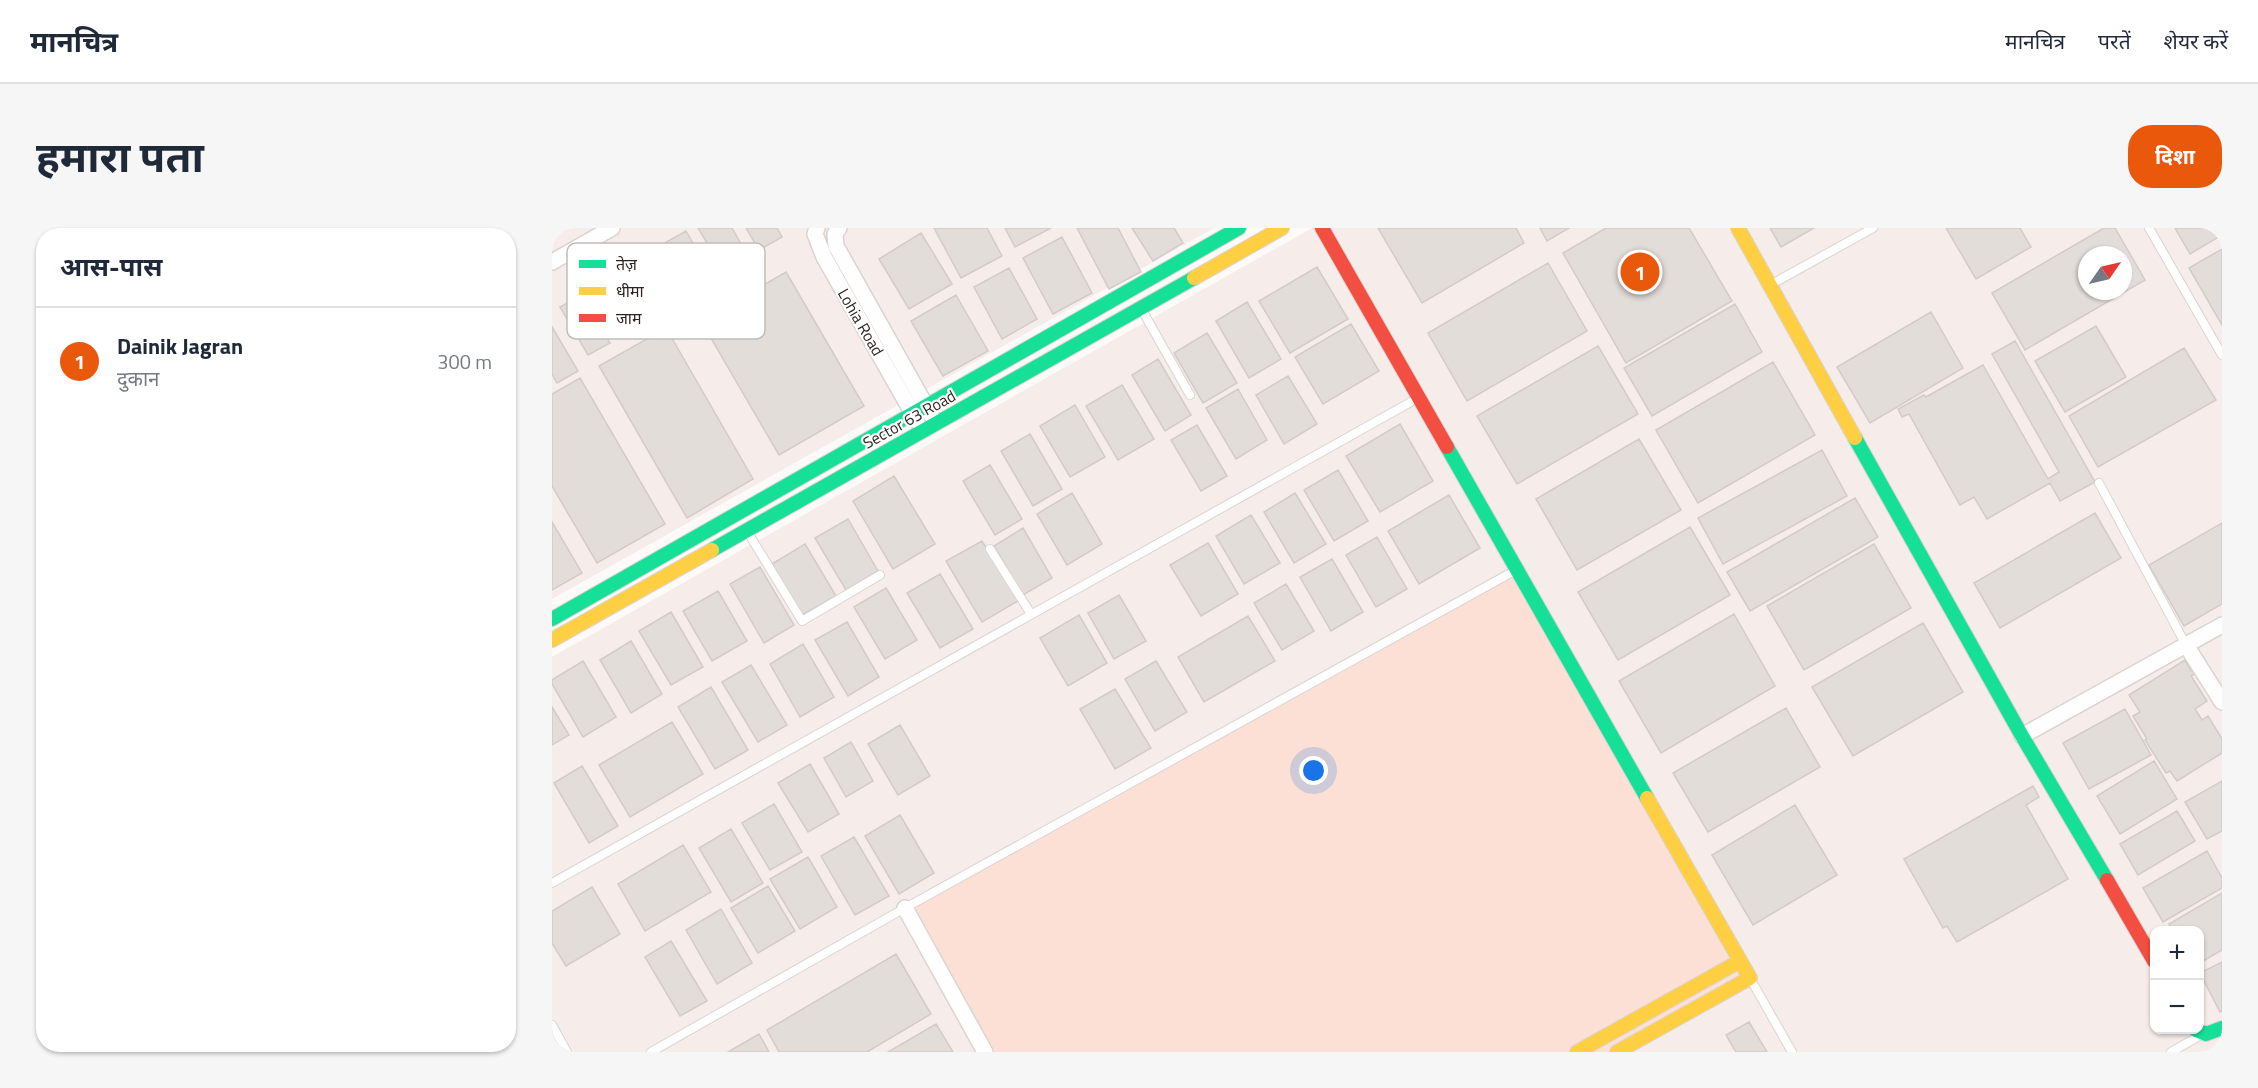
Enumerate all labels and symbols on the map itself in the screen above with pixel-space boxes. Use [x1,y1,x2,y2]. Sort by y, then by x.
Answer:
legend [567,243,765,339]
north arrow [2078,246,2132,300]
pin: 1 [1620,250,1660,294]
text: तेज़ [616,252,638,276]
text: धीमा [616,279,645,303]
street label: Lohia Road [832,284,890,360]
text: जाम [616,306,642,330]
street label: Sector 63 Road [858,384,960,454]
your location [1299,756,1328,785]

